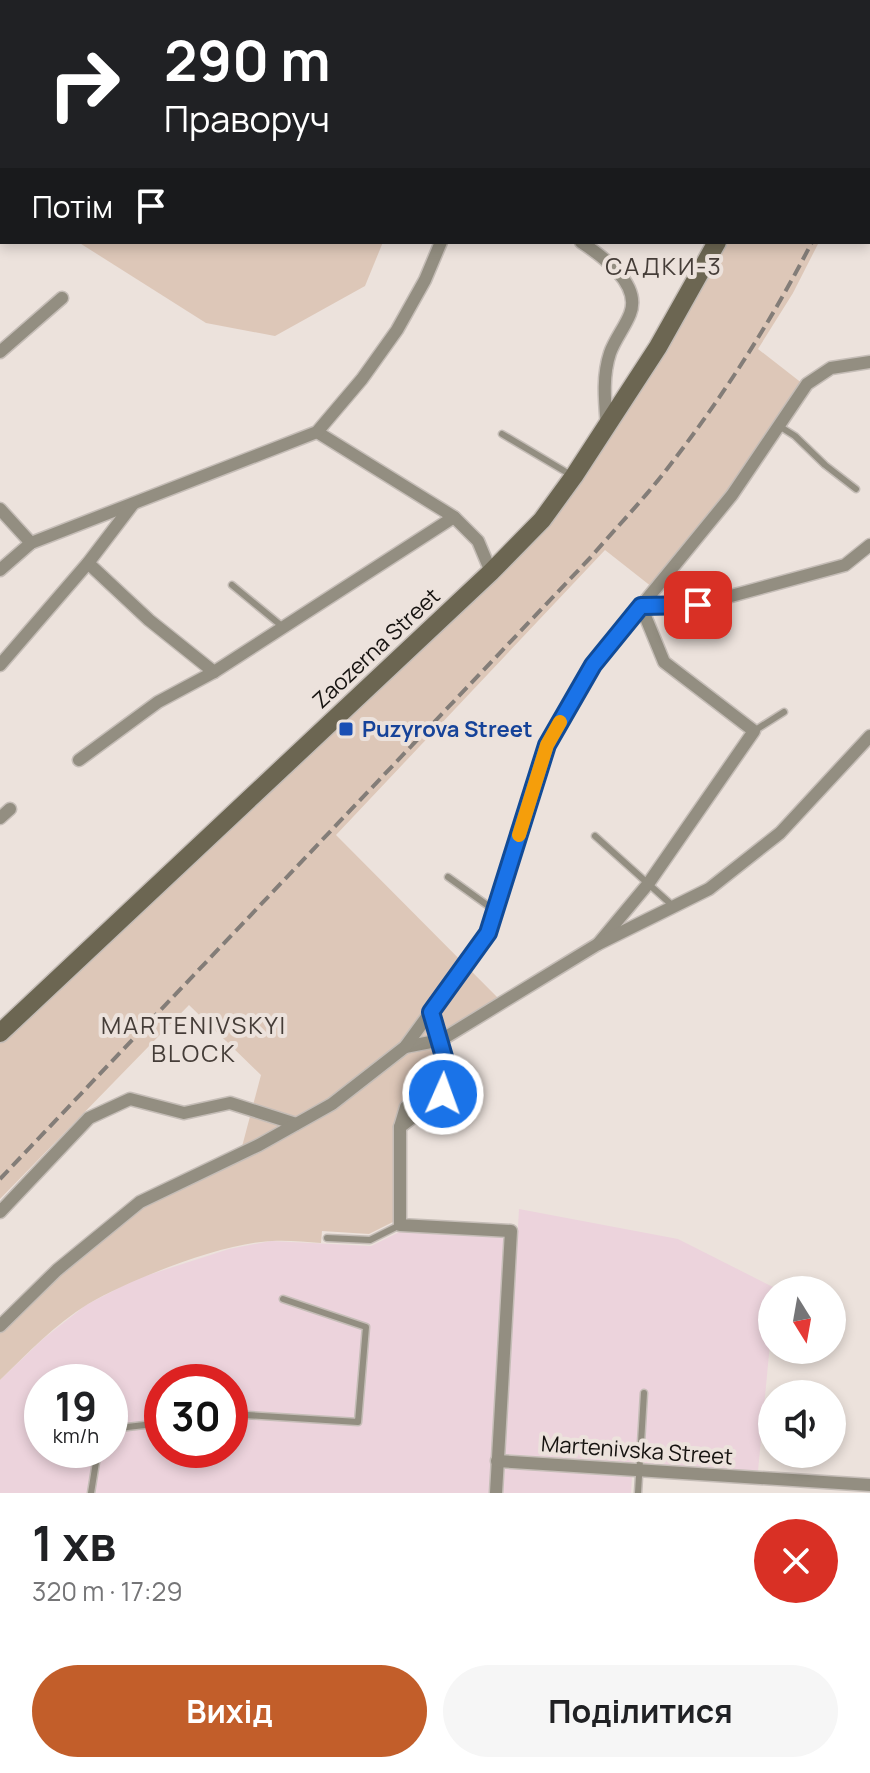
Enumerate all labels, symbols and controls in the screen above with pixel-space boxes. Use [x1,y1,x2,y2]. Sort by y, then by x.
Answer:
text: 290 m [164,21,331,98]
icon: right [32,32,136,136]
text: Праворуч [164,94,330,143]
icon: arrive [129,184,173,228]
text: Потім [32,186,113,227]
district label: САДКИ-3 [605,249,723,282]
pin [664,571,732,639]
street label: Zaozerna Street [306,581,446,715]
icon: arrive [676,583,720,627]
place label: Puzyrova Street [362,714,532,744]
marker: Puzyrova Street [337,720,355,738]
district label: MARTENIVSKYI BLOCK [101,1008,287,1069]
position arrow [401,1052,485,1136]
north arrow [758,1276,846,1364]
map controls [758,1276,846,1468]
speed limit sign: 30 [144,1364,248,1468]
text: 19 [55,1378,97,1433]
button: sound [758,1380,846,1468]
text: km/h [53,1422,99,1449]
street label: Martenivska Street [540,1428,734,1472]
text: 1 хв [32,1510,116,1575]
button: close [754,1519,838,1603]
text: 320 m · 17:29 [32,1573,183,1609]
button: Вихід [32,1665,427,1757]
button: Поділитися [443,1665,838,1757]

